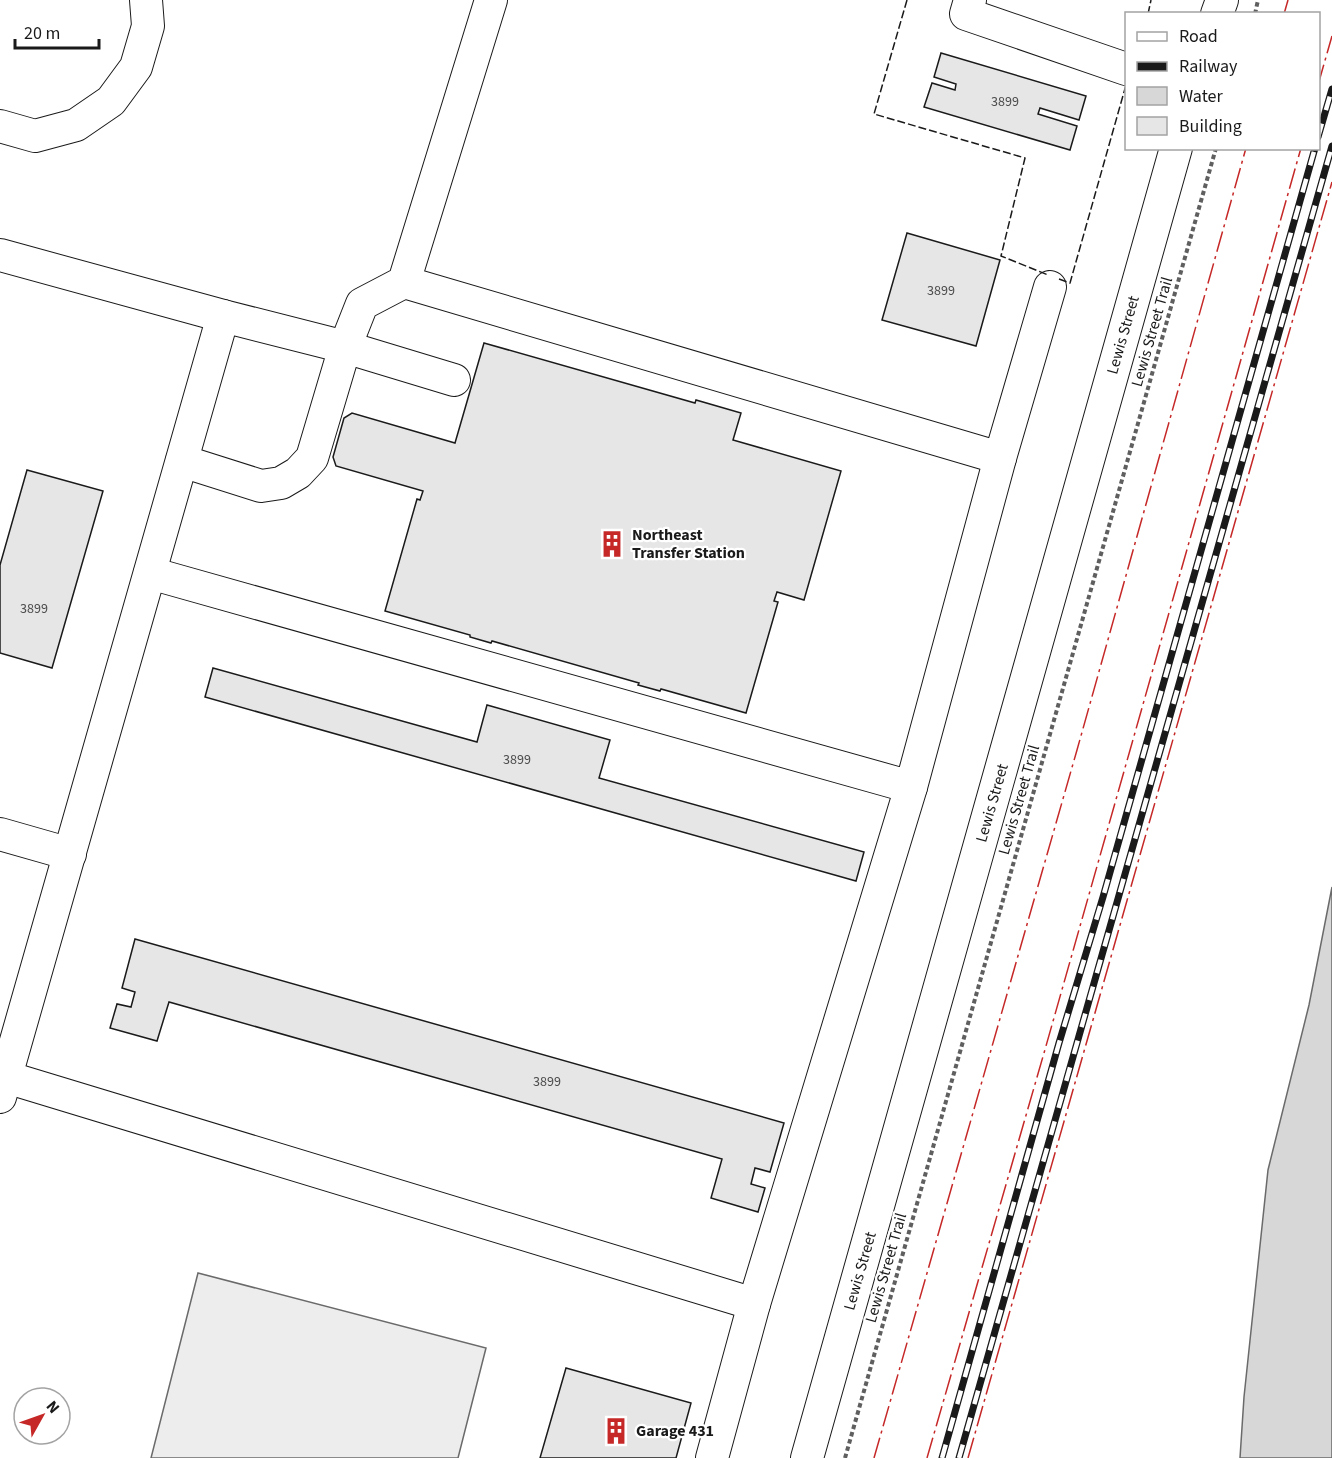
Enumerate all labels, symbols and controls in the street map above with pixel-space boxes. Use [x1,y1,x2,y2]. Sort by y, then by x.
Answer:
scale bar [15,12,99,50]
legend [1125,12,1320,150]
text: 20 m [24,21,60,46]
text: Road [1179,24,1218,49]
text: Railway [1179,54,1238,79]
text: Water [1179,84,1223,109]
house number: 3899 [991,92,1019,112]
text: Building [1179,114,1242,139]
street label: Lewis Street Trail [1126,274,1178,390]
house number: 3899 [927,281,955,301]
street label: Lewis Street [1101,292,1145,377]
place label: Northeast Transfer Station [632,524,745,564]
building icon: Northeast Transfer Station [597,529,627,559]
house number: 3899 [20,599,48,619]
street label: Lewis Street Trail [993,742,1045,858]
house number: 3899 [503,750,531,770]
street label: Lewis Street [970,760,1014,845]
house number: 3899 [533,1072,561,1092]
street label: Lewis Street Trail [861,1211,911,1325]
street label: Lewis Street [840,1229,880,1313]
north arrow [12,1386,72,1446]
text: N [41,1396,65,1418]
building icon: Garage 431 [601,1416,631,1446]
place label: Garage 431 [636,1420,714,1442]

